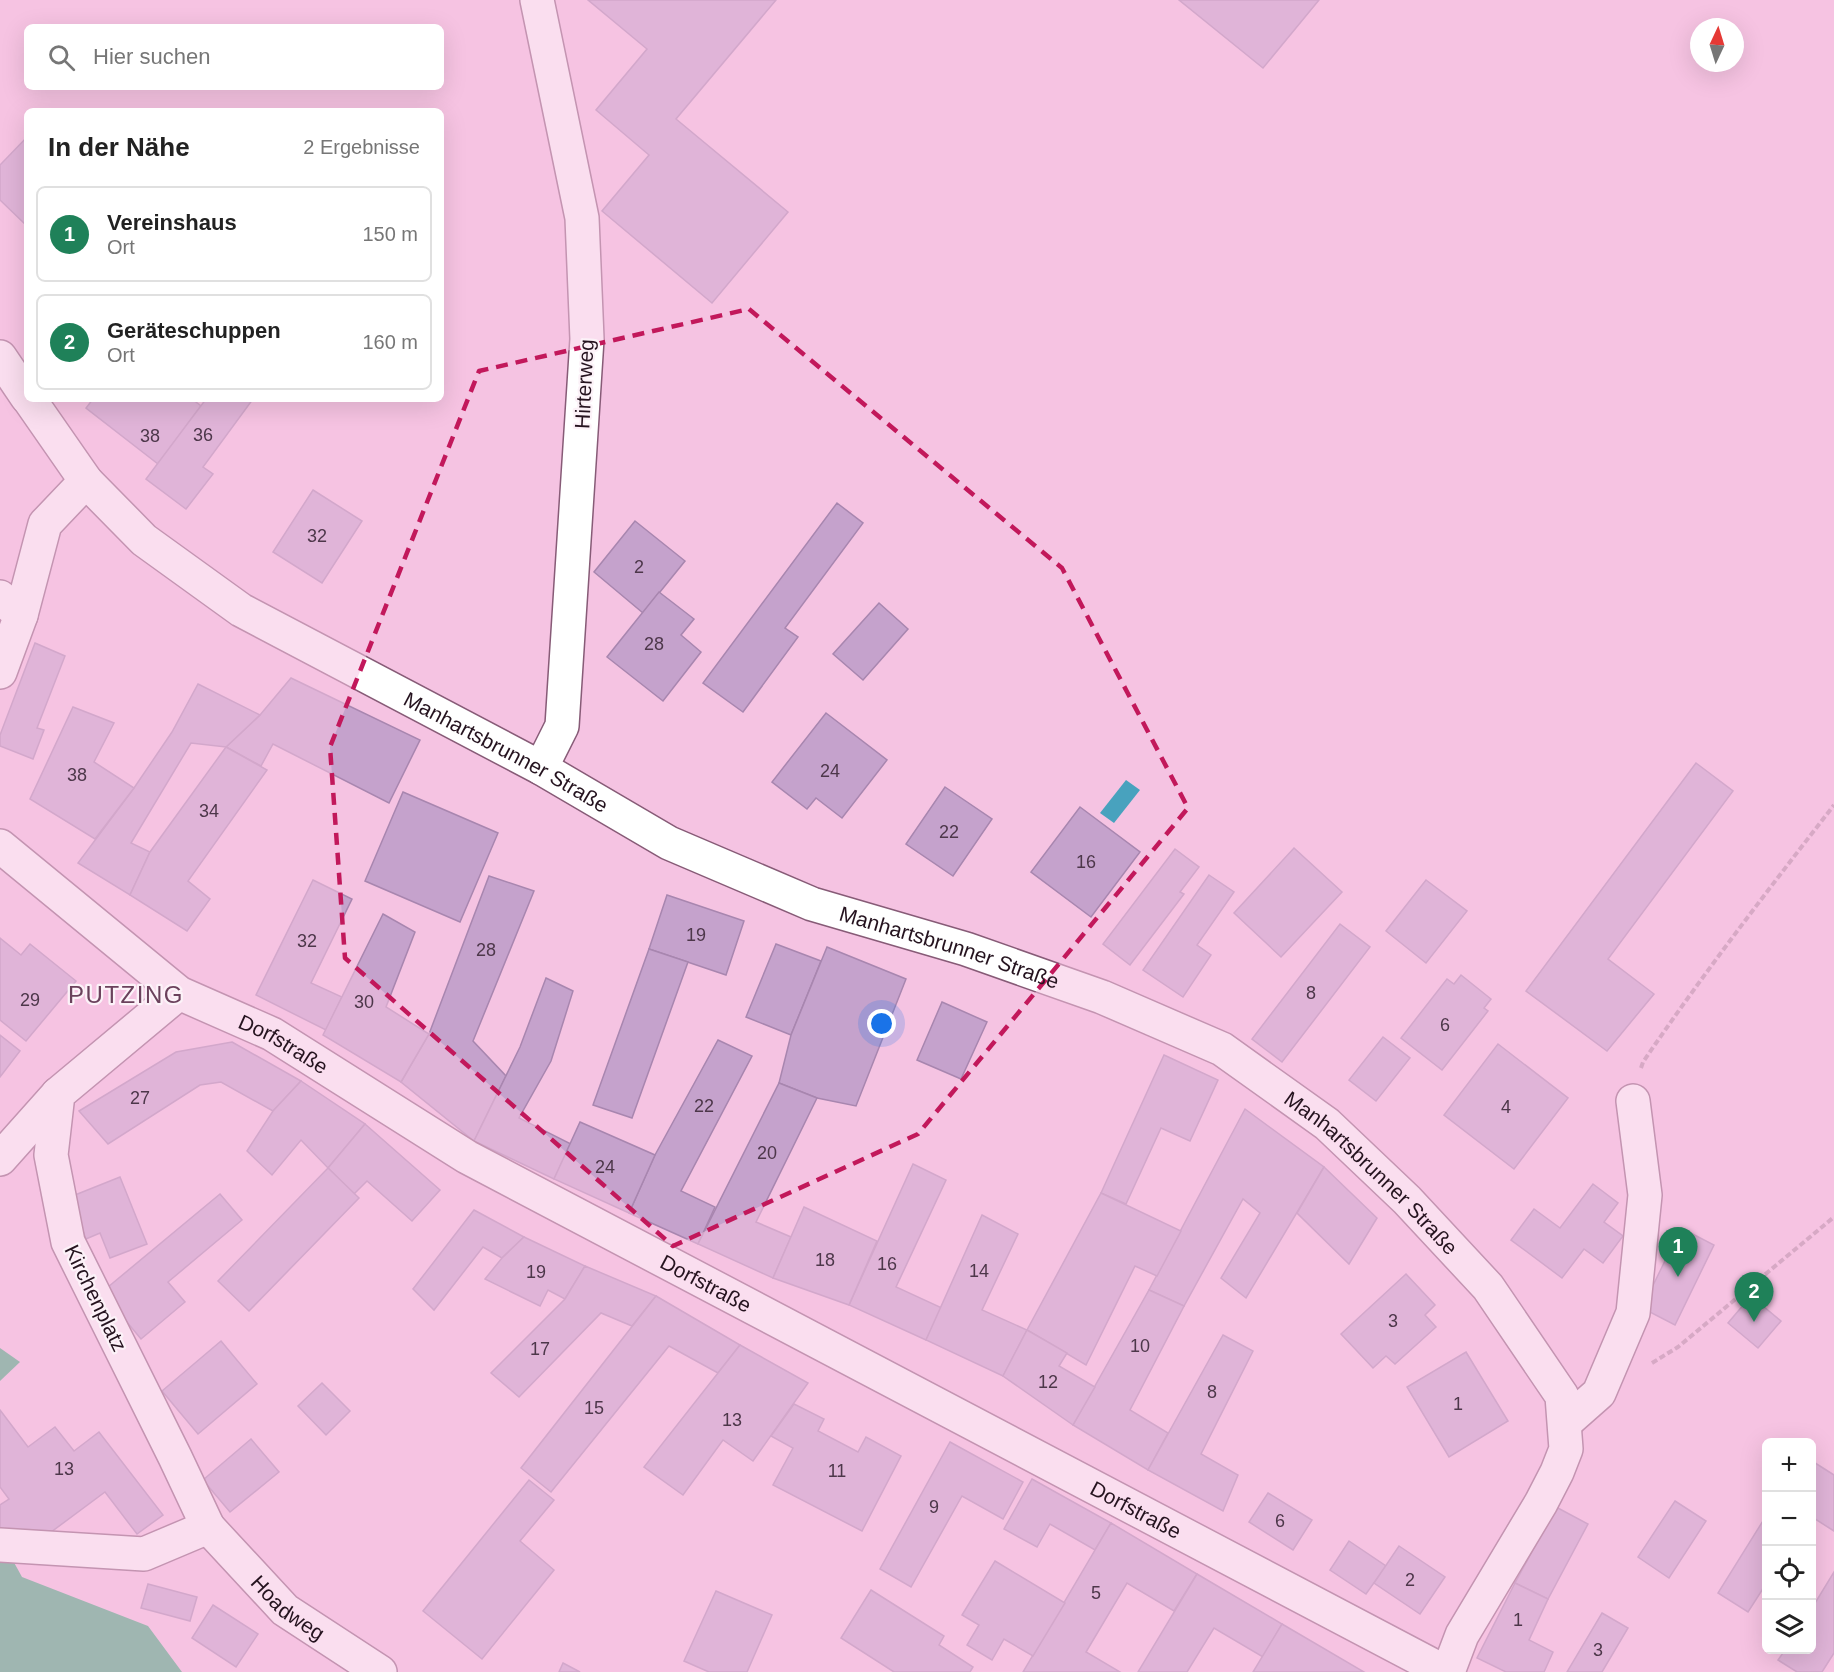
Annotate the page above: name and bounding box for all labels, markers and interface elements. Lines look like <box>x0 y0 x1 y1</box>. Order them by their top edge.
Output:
north arrow <box>1690 18 1744 72</box>
search box <box>24 24 444 90</box>
icon: search <box>45 41 78 74</box>
text: Hier suchen <box>93 44 210 69</box>
text: In der Nähe <box>48 132 190 162</box>
text: 2 Ergebnisse <box>303 136 420 158</box>
text: Vereinshaus <box>107 210 237 235</box>
text: 1 <box>64 223 75 245</box>
text: 150 m <box>362 223 418 245</box>
text: Ort <box>107 236 135 258</box>
text: Geräteschuppen <box>107 318 281 343</box>
text: 2 <box>64 331 75 353</box>
text: 160 m <box>362 331 418 353</box>
street label: Hirterweg <box>570 339 598 429</box>
text: Ort <box>107 344 135 366</box>
house number: 36 <box>193 425 213 445</box>
house number: 38 <box>140 426 160 446</box>
house number: 32 <box>307 526 327 546</box>
house number: 2 <box>634 557 644 577</box>
house number: 28 <box>644 634 664 654</box>
street label: Manhartsbrunner Straße <box>400 687 613 816</box>
house number: 24 <box>820 761 840 781</box>
house number: 38 <box>67 765 87 785</box>
house number: 34 <box>199 801 219 821</box>
house number: 22 <box>939 822 959 842</box>
house number: 16 <box>1076 852 1096 872</box>
street label: Manhartsbrunner Straße <box>837 901 1062 992</box>
house number: 19 <box>686 925 706 945</box>
house number: 32 <box>297 931 317 951</box>
house number: 28 <box>476 940 496 960</box>
district label: PUTZING <box>68 981 184 1008</box>
house number: 8 <box>1306 983 1316 1003</box>
house number: 29 <box>20 990 40 1010</box>
house number: 30 <box>354 992 374 1012</box>
street label: Dorfstraße <box>235 1009 333 1078</box>
your location <box>867 1009 896 1038</box>
house number: 6 <box>1440 1015 1450 1035</box>
street label: Manhartsbrunner Straße <box>1280 1086 1463 1259</box>
house number: 27 <box>130 1088 150 1108</box>
house number: 22 <box>694 1096 714 1116</box>
house number: 4 <box>1501 1097 1511 1117</box>
house number: 20 <box>757 1143 777 1163</box>
house number: 24 <box>595 1157 615 1177</box>
pin: 1 <box>1658 1228 1698 1277</box>
street label: Kirchenplatz <box>60 1241 132 1355</box>
street label: Dorfstraße <box>657 1250 755 1316</box>
house number: 18 <box>815 1250 835 1270</box>
house number: 16 <box>877 1254 897 1274</box>
house number: 14 <box>969 1261 989 1281</box>
house number: 19 <box>526 1262 546 1282</box>
pin: 2 <box>1734 1272 1774 1322</box>
house number: 3 <box>1388 1311 1398 1331</box>
house number: 10 <box>1130 1336 1150 1356</box>
house number: 17 <box>530 1339 550 1359</box>
house number: 12 <box>1038 1372 1058 1392</box>
house number: 8 <box>1207 1382 1217 1402</box>
house number: 1 <box>1453 1394 1463 1414</box>
house number: 15 <box>584 1398 604 1418</box>
house number: 13 <box>722 1410 742 1430</box>
map controls <box>1762 1438 1816 1654</box>
button: + <box>1762 1438 1816 1492</box>
house number: 13 <box>54 1459 74 1479</box>
house number: 11 <box>828 1461 846 1481</box>
street label: Dorfstraße <box>1087 1476 1185 1543</box>
button: − <box>1762 1492 1816 1546</box>
house number: 9 <box>929 1497 939 1517</box>
house number: 6 <box>1275 1511 1285 1531</box>
button: locate <box>1762 1546 1816 1600</box>
street label: Hoadweg <box>247 1570 329 1644</box>
house number: 2 <box>1405 1570 1415 1590</box>
house number: 5 <box>1091 1583 1101 1603</box>
button: layers <box>1762 1600 1816 1654</box>
house number: 1 <box>1513 1610 1523 1630</box>
house number: 3 <box>1593 1640 1603 1660</box>

